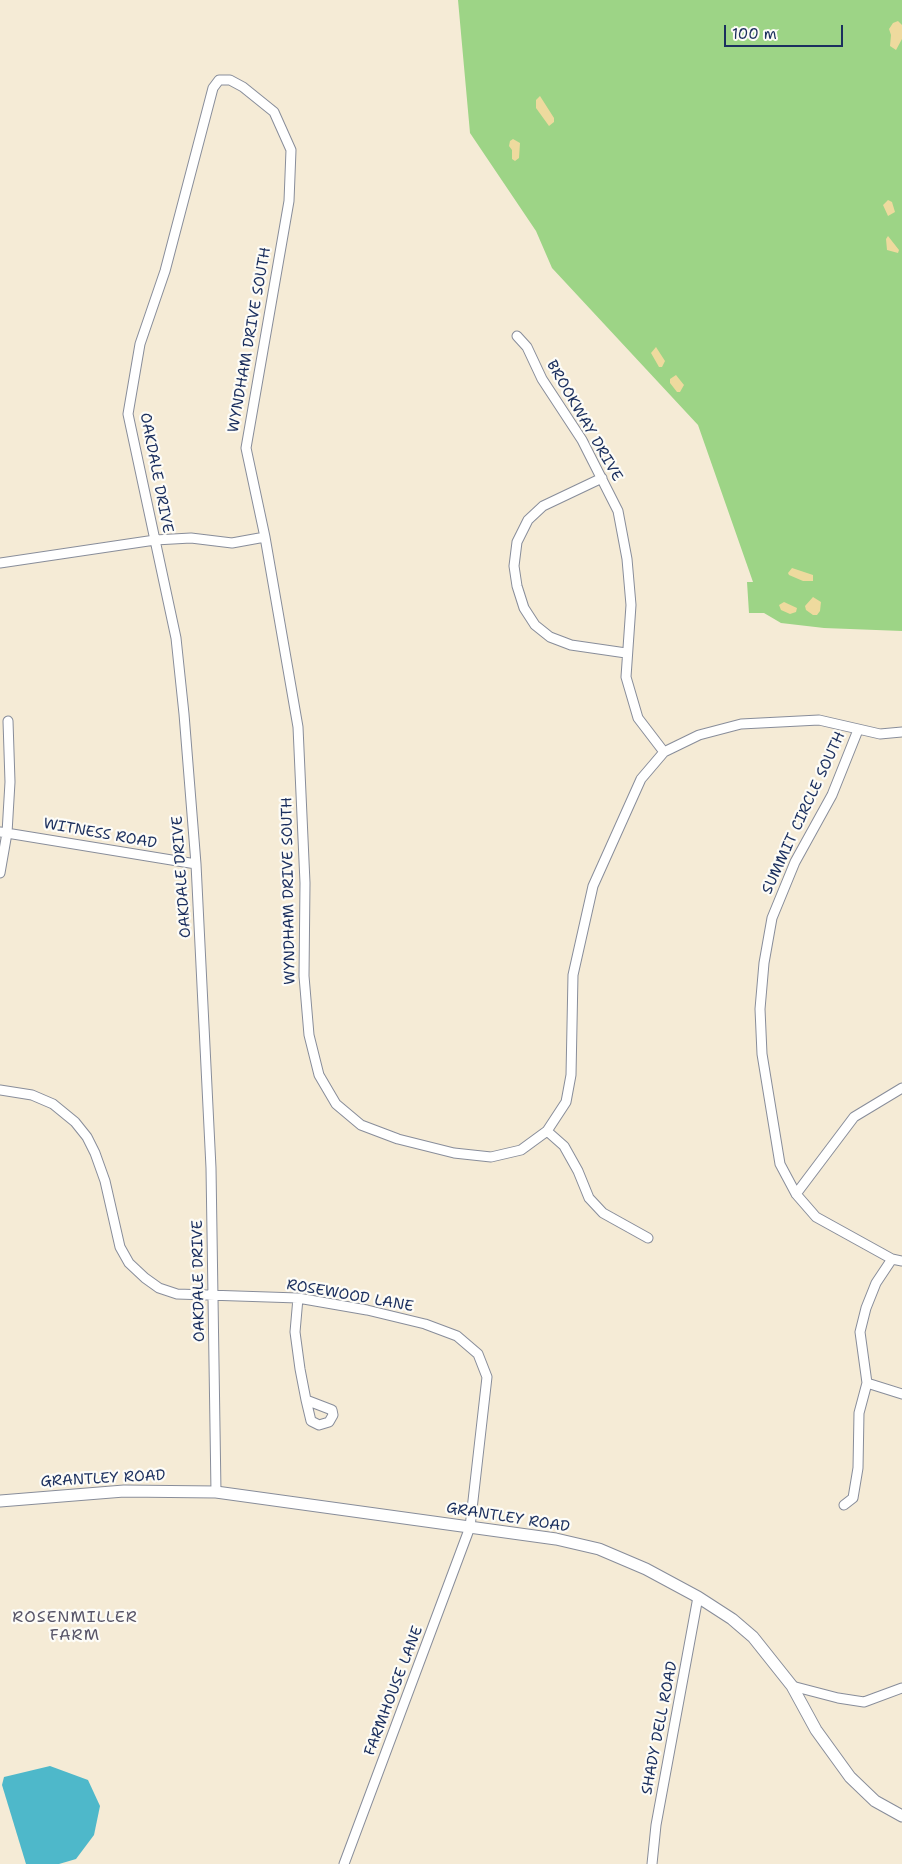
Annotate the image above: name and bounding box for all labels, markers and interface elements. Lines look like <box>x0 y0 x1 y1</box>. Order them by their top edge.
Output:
scale bar <box>727 15 846 47</box>
text: 100 m <box>732 24 777 44</box>
street label: WYNDHAM DRIVE SOUTH <box>225 246 275 434</box>
street label: BROOKWAY DRIVE <box>542 357 626 485</box>
street label: OAKDALE DRIVE <box>136 411 176 535</box>
street label: SUMMIT CIRCLE SOUTH <box>758 729 850 897</box>
street label: WYNDHAM DRIVE SOUTH <box>278 797 300 985</box>
street label: WITNESS ROAD <box>42 815 158 853</box>
street label: OAKDALE DRIVE <box>169 815 195 939</box>
street label: OAKDALE DRIVE <box>189 1220 209 1342</box>
street label: ROSEWOOD LANE <box>285 1276 415 1316</box>
street label: GRANTLEY ROAD <box>40 1467 166 1491</box>
street label: GRANTLEY ROAD <box>445 1499 571 1537</box>
district label: ROSENMILLER FARM <box>11 1608 139 1646</box>
street label: FARMHOUSE LANE <box>361 1624 427 1758</box>
street label: SHADY DELL ROAD <box>638 1660 682 1796</box>

